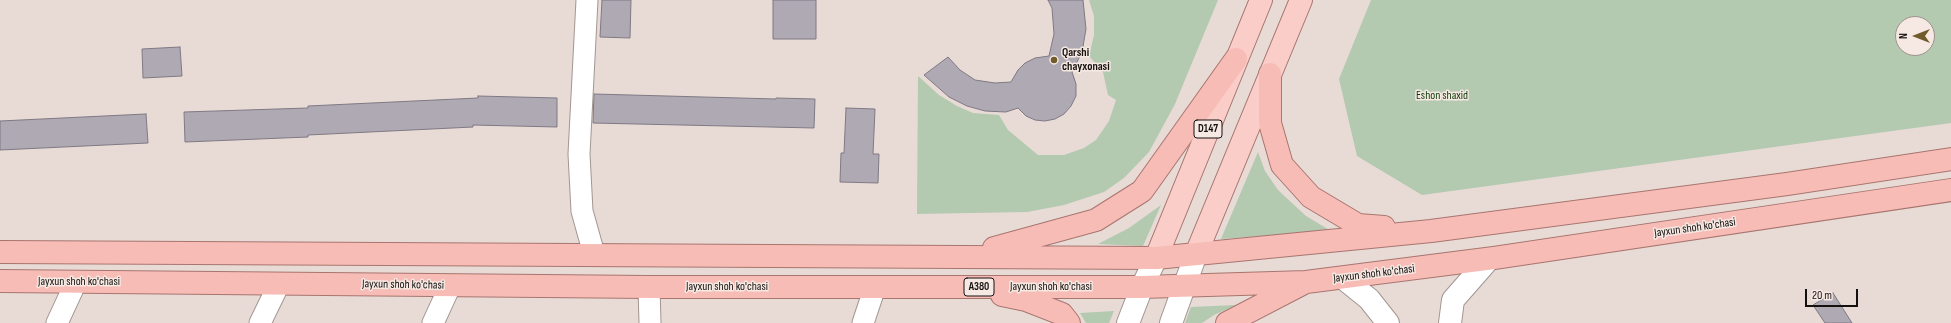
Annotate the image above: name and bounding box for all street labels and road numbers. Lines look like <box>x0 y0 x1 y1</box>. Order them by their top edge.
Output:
road number: D147 <box>1194 120 1222 138</box>
street label: Jayxun shoh ko'chasi <box>1653 215 1737 241</box>
street label: Jayxun shoh ko'chasi <box>1332 262 1416 286</box>
street label: Jayxun shoh ko'chasi <box>38 275 120 289</box>
street label: Jayxun shoh ko'chasi <box>362 277 444 293</box>
road number: A380 <box>964 278 994 296</box>
street label: Jayxun shoh ko'chasi <box>686 280 768 294</box>
street label: Jayxun shoh ko'chasi <box>1010 280 1092 294</box>

